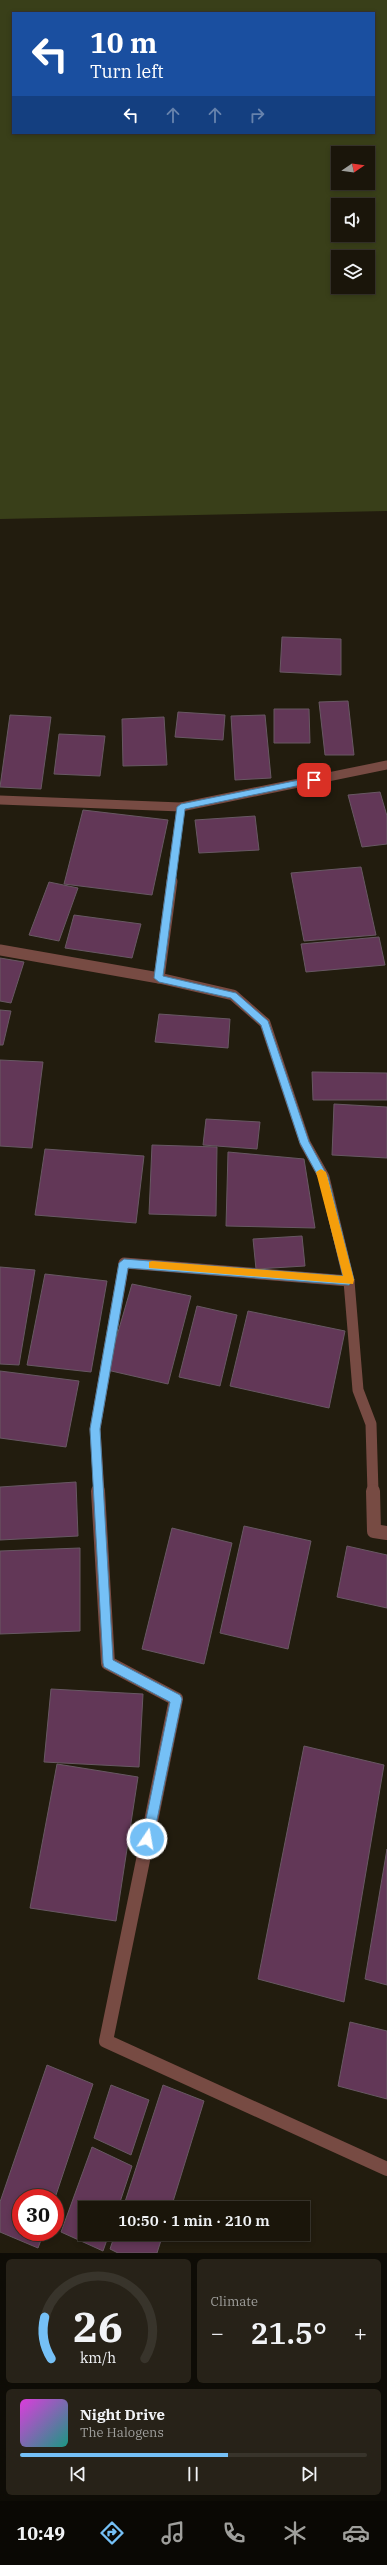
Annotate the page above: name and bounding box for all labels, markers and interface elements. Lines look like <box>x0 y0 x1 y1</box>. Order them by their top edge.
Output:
text: 10 m <box>90 24 157 61</box>
icon: left <box>24 28 76 80</box>
text: Turn left <box>90 60 164 83</box>
icon: left <box>120 104 142 126</box>
icon: ahead <box>162 104 184 126</box>
icon: ahead <box>204 104 226 126</box>
icon: right <box>246 104 268 126</box>
north arrow <box>331 146 375 190</box>
map controls <box>331 146 375 294</box>
button: sound <box>331 198 375 242</box>
button: layers <box>331 250 375 294</box>
pin <box>297 763 331 797</box>
icon: arrive <box>303 769 325 791</box>
position arrow <box>126 1818 168 1860</box>
speed limit sign: 30 <box>12 2189 64 2241</box>
text: 10:50 · 1 min · 210 m <box>118 2211 270 2230</box>
text: Climate <box>211 2293 258 2310</box>
text: 26 <box>73 2299 123 2353</box>
text: 21.5° <box>251 2313 327 2352</box>
text: − <box>211 2318 224 2347</box>
text: + <box>354 2318 367 2347</box>
text: km/h <box>80 2348 116 2367</box>
text: Night Drive <box>80 2405 165 2424</box>
text: The Halogens <box>80 2424 164 2441</box>
icon: previous <box>67 2463 89 2485</box>
icon: pause <box>182 2463 204 2485</box>
icon: next <box>298 2463 320 2485</box>
icon: directions <box>98 2519 126 2547</box>
icon: music <box>159 2519 187 2547</box>
icon: phone <box>220 2519 248 2547</box>
icon: climate <box>281 2519 309 2547</box>
icon: car <box>342 2519 370 2547</box>
text: 10:49 <box>17 2522 65 2545</box>

